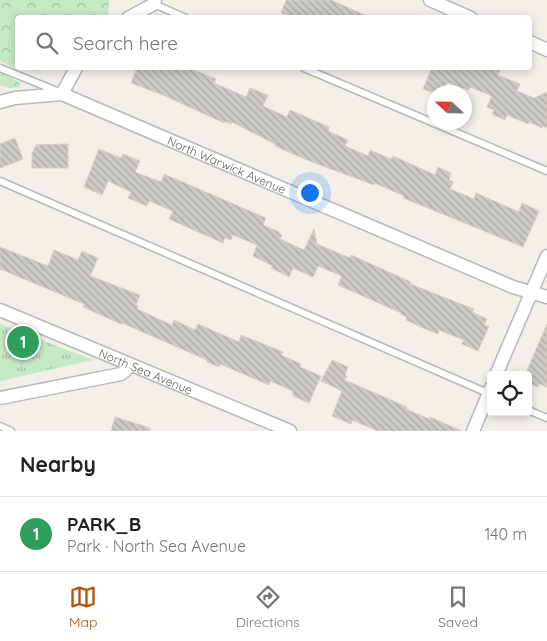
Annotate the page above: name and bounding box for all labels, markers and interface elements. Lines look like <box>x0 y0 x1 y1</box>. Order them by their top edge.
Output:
search box <box>15 15 532 70</box>
icon: search <box>33 29 61 57</box>
text: Search here <box>73 31 178 55</box>
north arrow <box>427 85 472 130</box>
street label: North Warwick Avenue <box>165 133 289 197</box>
your location <box>297 180 323 206</box>
pin: 1 <box>7 323 39 361</box>
street label: North Sea Avenue <box>97 345 195 397</box>
map controls <box>487 371 532 416</box>
button: locate <box>487 371 532 416</box>
text: Nearby <box>20 451 96 477</box>
text: PARK_B <box>67 512 141 536</box>
text: 1 <box>33 524 39 544</box>
text: 140 m <box>484 524 527 544</box>
text: Park · North Sea Avenue <box>67 536 246 556</box>
tab: Map <box>69 583 98 631</box>
tab: Directions <box>236 583 300 631</box>
tab: Saved <box>438 583 478 631</box>

